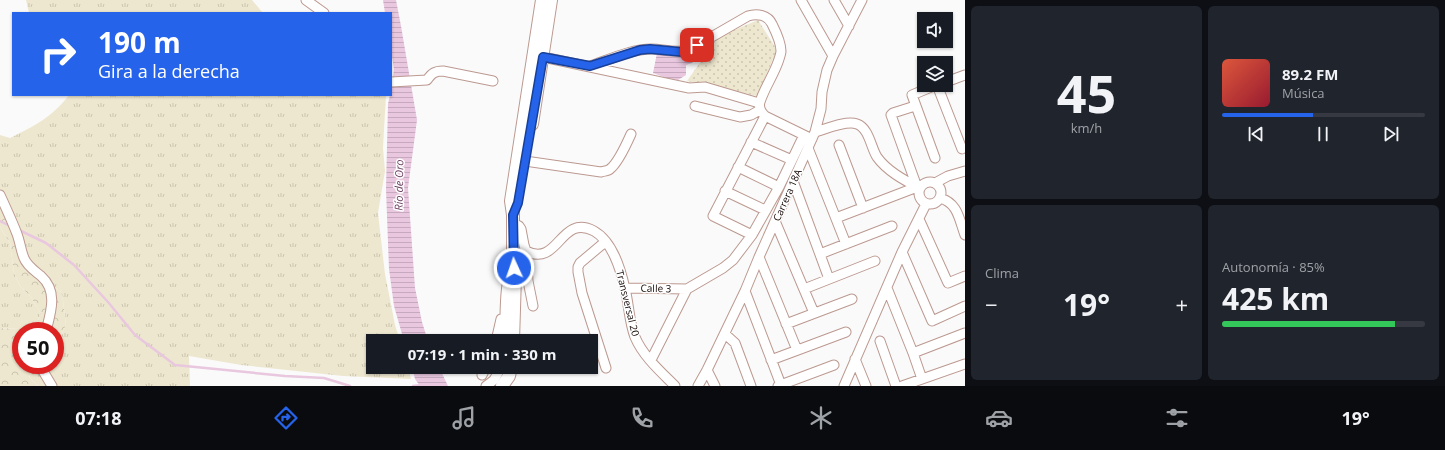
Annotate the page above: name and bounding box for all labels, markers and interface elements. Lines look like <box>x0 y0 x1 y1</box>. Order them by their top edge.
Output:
map controls <box>917 12 953 92</box>
button: sound <box>917 12 953 48</box>
text: 190 m <box>98 23 181 61</box>
icon: right <box>32 28 84 80</box>
pin <box>680 28 714 62</box>
icon: arrive <box>686 34 708 56</box>
button: layers <box>917 56 953 92</box>
text: 45 <box>1057 57 1116 128</box>
text: Gira a la derecha <box>98 59 240 83</box>
text: 89.2 FM <box>1282 64 1338 84</box>
text: Música <box>1282 84 1325 102</box>
text: km/h <box>1071 119 1102 137</box>
icon: previous <box>1245 123 1267 145</box>
icon: pause <box>1312 123 1334 145</box>
icon: next <box>1380 123 1402 145</box>
water label: Río de Oro <box>391 159 406 211</box>
street label: Carrera 18A <box>769 166 805 223</box>
position arrow <box>493 247 535 289</box>
text: Autonomía · 85% <box>1222 258 1325 276</box>
text: Clima <box>985 264 1019 282</box>
street label: Transversal 20 <box>613 268 643 338</box>
text: 425 km <box>1222 278 1329 319</box>
street label: Calle 3 <box>640 281 672 295</box>
text: 19° <box>1063 284 1110 325</box>
text: − <box>985 289 998 319</box>
text: + <box>1175 289 1188 319</box>
speed limit sign: 50 <box>12 322 64 374</box>
text: 07:19 · 1 min · 330 m <box>408 344 556 364</box>
icon: directions <box>272 404 300 432</box>
icon: music <box>450 404 478 432</box>
icon: phone <box>628 404 656 432</box>
icon: climate <box>807 404 835 432</box>
icon: car <box>985 404 1013 432</box>
icon: filters <box>1163 404 1191 432</box>
text: 07:18 <box>75 406 121 430</box>
text: 19° <box>1342 406 1370 430</box>

